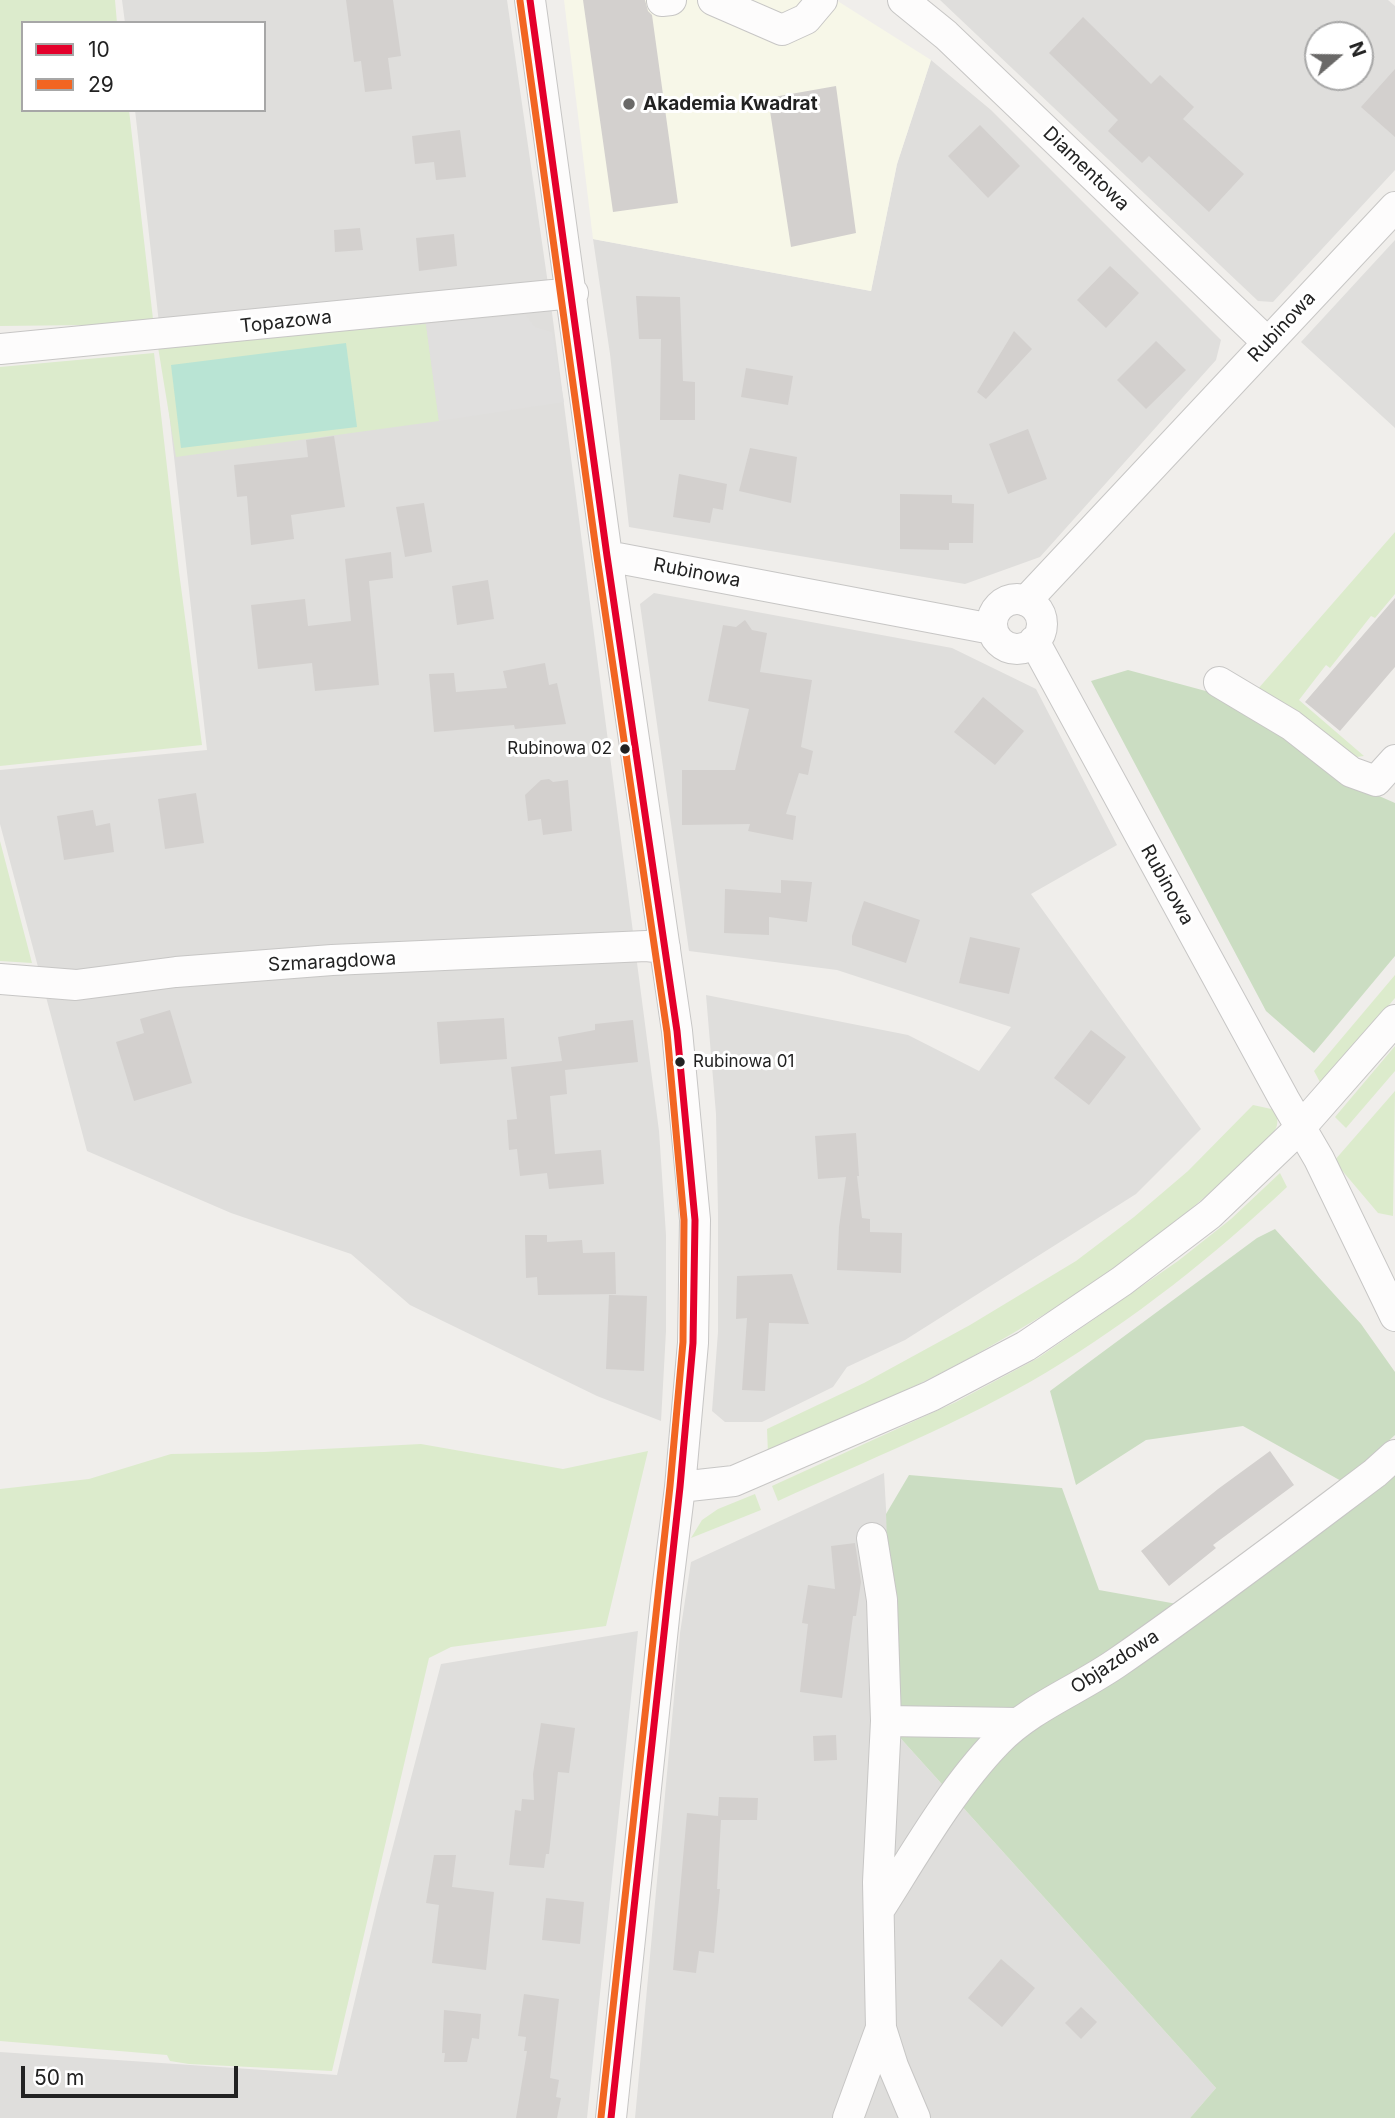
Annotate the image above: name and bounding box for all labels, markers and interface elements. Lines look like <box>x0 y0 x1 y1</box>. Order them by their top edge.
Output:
legend <box>21 21 266 112</box>
north arrow <box>1304 21 1374 91</box>
text: 10 <box>88 37 110 62</box>
text: N <box>1344 39 1371 60</box>
text: 29 <box>88 72 114 97</box>
place label: Akademia Kwadrat <box>643 93 818 115</box>
marker: Akademia Kwadrat <box>621 96 637 112</box>
street label: Diamentowa <box>1038 122 1134 216</box>
street label: Rubinowa <box>1244 287 1320 367</box>
street label: Topazowa <box>239 306 333 338</box>
street label: Rubinowa <box>652 553 742 593</box>
place label: Rubinowa 02 <box>507 739 612 759</box>
marker: Rubinowa 02 <box>618 742 632 756</box>
street label: Rubinowa <box>1136 841 1198 929</box>
street label: Szmaragdowa <box>267 947 397 977</box>
place label: Rubinowa 01 <box>693 1052 794 1072</box>
marker: Rubinowa 01 <box>673 1055 687 1069</box>
street label: Objazdowa <box>1067 1625 1163 1699</box>
scale bar <box>24 2052 242 2096</box>
text: 50 m <box>34 2065 84 2090</box>

